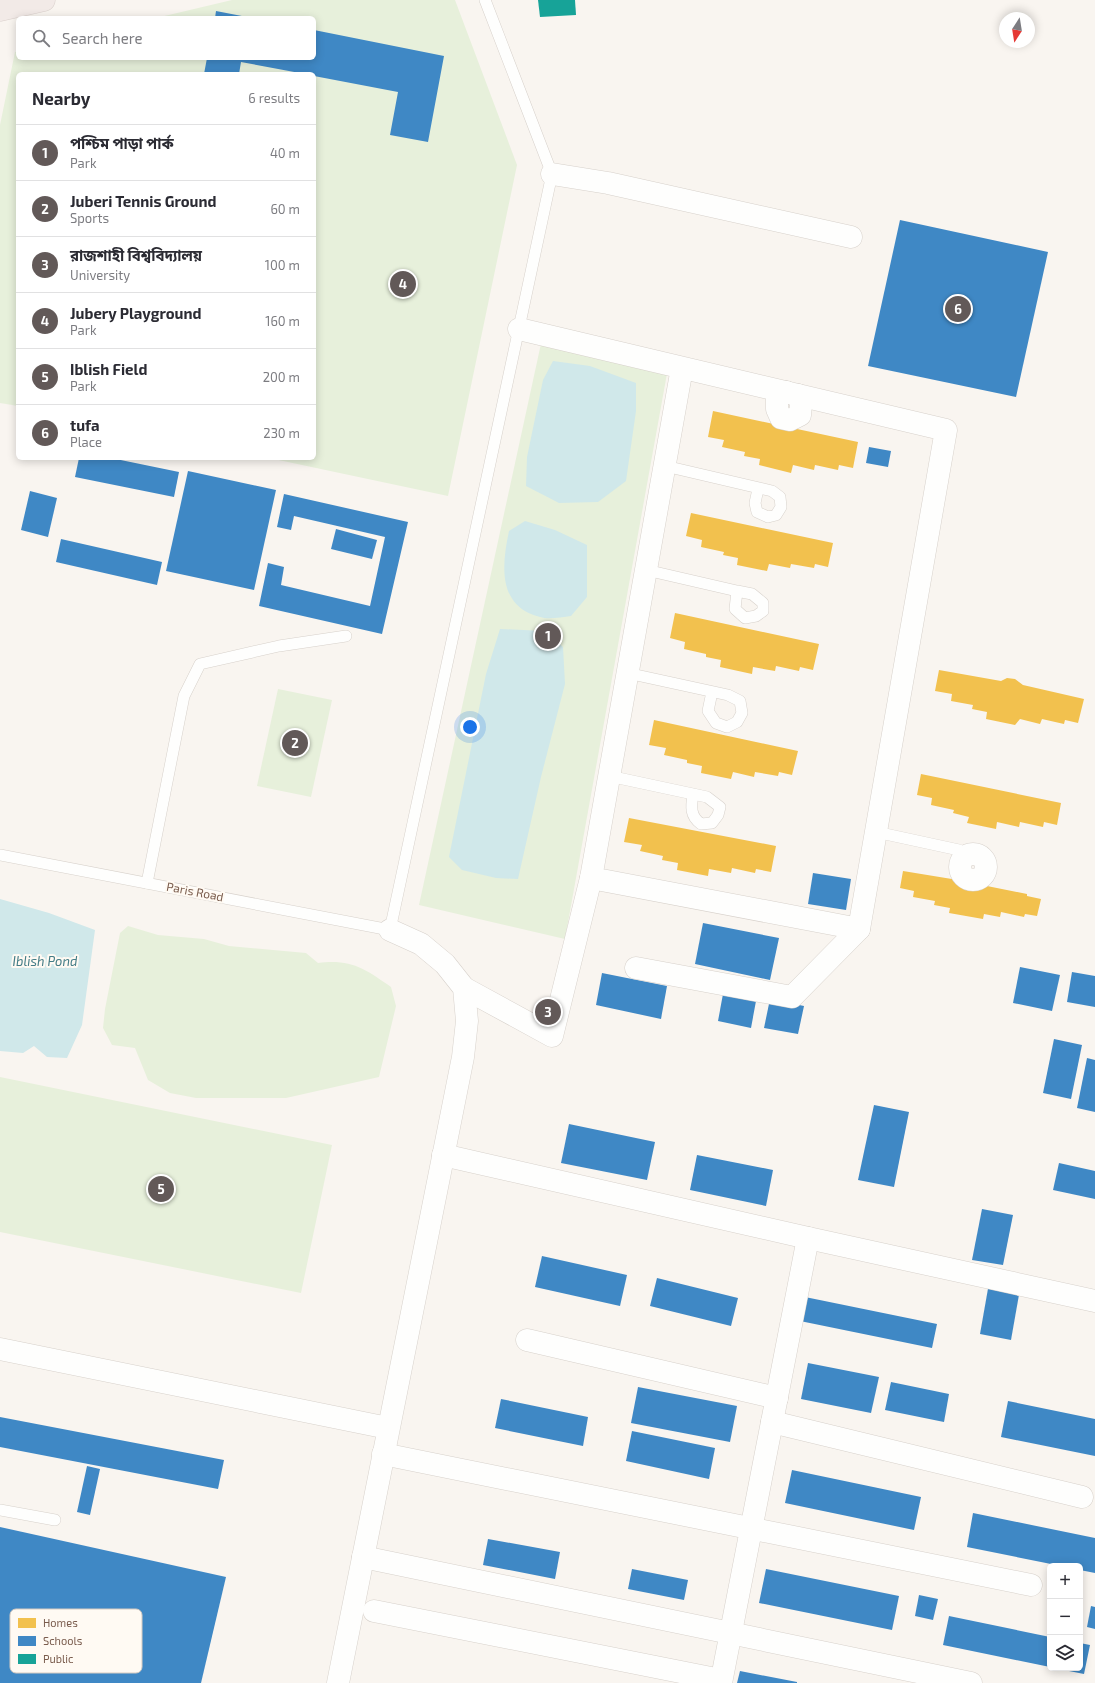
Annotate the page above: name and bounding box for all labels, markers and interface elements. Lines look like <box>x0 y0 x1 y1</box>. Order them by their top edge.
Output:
north arrow <box>999 12 1035 48</box>
search box <box>16 16 316 60</box>
icon: search <box>30 27 52 49</box>
text: Search here <box>62 29 143 47</box>
text: Nearby <box>32 88 90 108</box>
text: 6 results <box>248 90 300 106</box>
text: পশ্চিম পাড়া পার্ক <box>70 134 174 152</box>
text: 1 <box>42 145 48 161</box>
text: 40 m <box>270 145 300 161</box>
text: Park <box>70 155 97 171</box>
text: Juberi Tennis Ground <box>70 192 216 210</box>
text: 2 <box>41 201 49 217</box>
text: 60 m <box>270 201 300 217</box>
text: Sports <box>70 210 109 226</box>
text: রাজশাহী বিশ্ববিদ্যালয় <box>70 246 202 264</box>
text: 3 <box>41 257 49 273</box>
text: 100 m <box>265 257 300 273</box>
text: University <box>70 267 130 283</box>
pin: 4 <box>390 269 416 299</box>
pin: 6 <box>945 294 971 324</box>
text: Jubery Playground <box>70 304 201 322</box>
text: 4 <box>41 313 49 329</box>
text: 160 m <box>265 313 300 329</box>
text: Park <box>70 322 97 338</box>
text: Iblish Field <box>70 360 147 378</box>
text: 5 <box>41 369 49 385</box>
text: 200 m <box>263 369 300 385</box>
text: Park <box>70 378 97 394</box>
text: tufa <box>70 416 100 434</box>
text: 6 <box>41 425 49 441</box>
text: 230 m <box>263 425 300 441</box>
text: Place <box>70 434 102 450</box>
pin: 1 <box>535 621 561 651</box>
your location <box>460 717 480 737</box>
pin: 2 <box>282 728 308 758</box>
street label: Paris Road <box>165 879 225 903</box>
water label: Iblish Pond <box>13 953 78 969</box>
pin: 3 <box>535 997 561 1027</box>
pin: 5 <box>148 1174 174 1204</box>
map controls <box>1047 1563 1083 1671</box>
button: + <box>1047 1563 1083 1599</box>
button: − <box>1047 1599 1083 1635</box>
legend <box>10 1609 142 1673</box>
text: Homes <box>43 1616 78 1629</box>
text: Schools <box>43 1634 83 1647</box>
button: layers <box>1047 1635 1083 1671</box>
text: Public <box>43 1652 73 1665</box>

